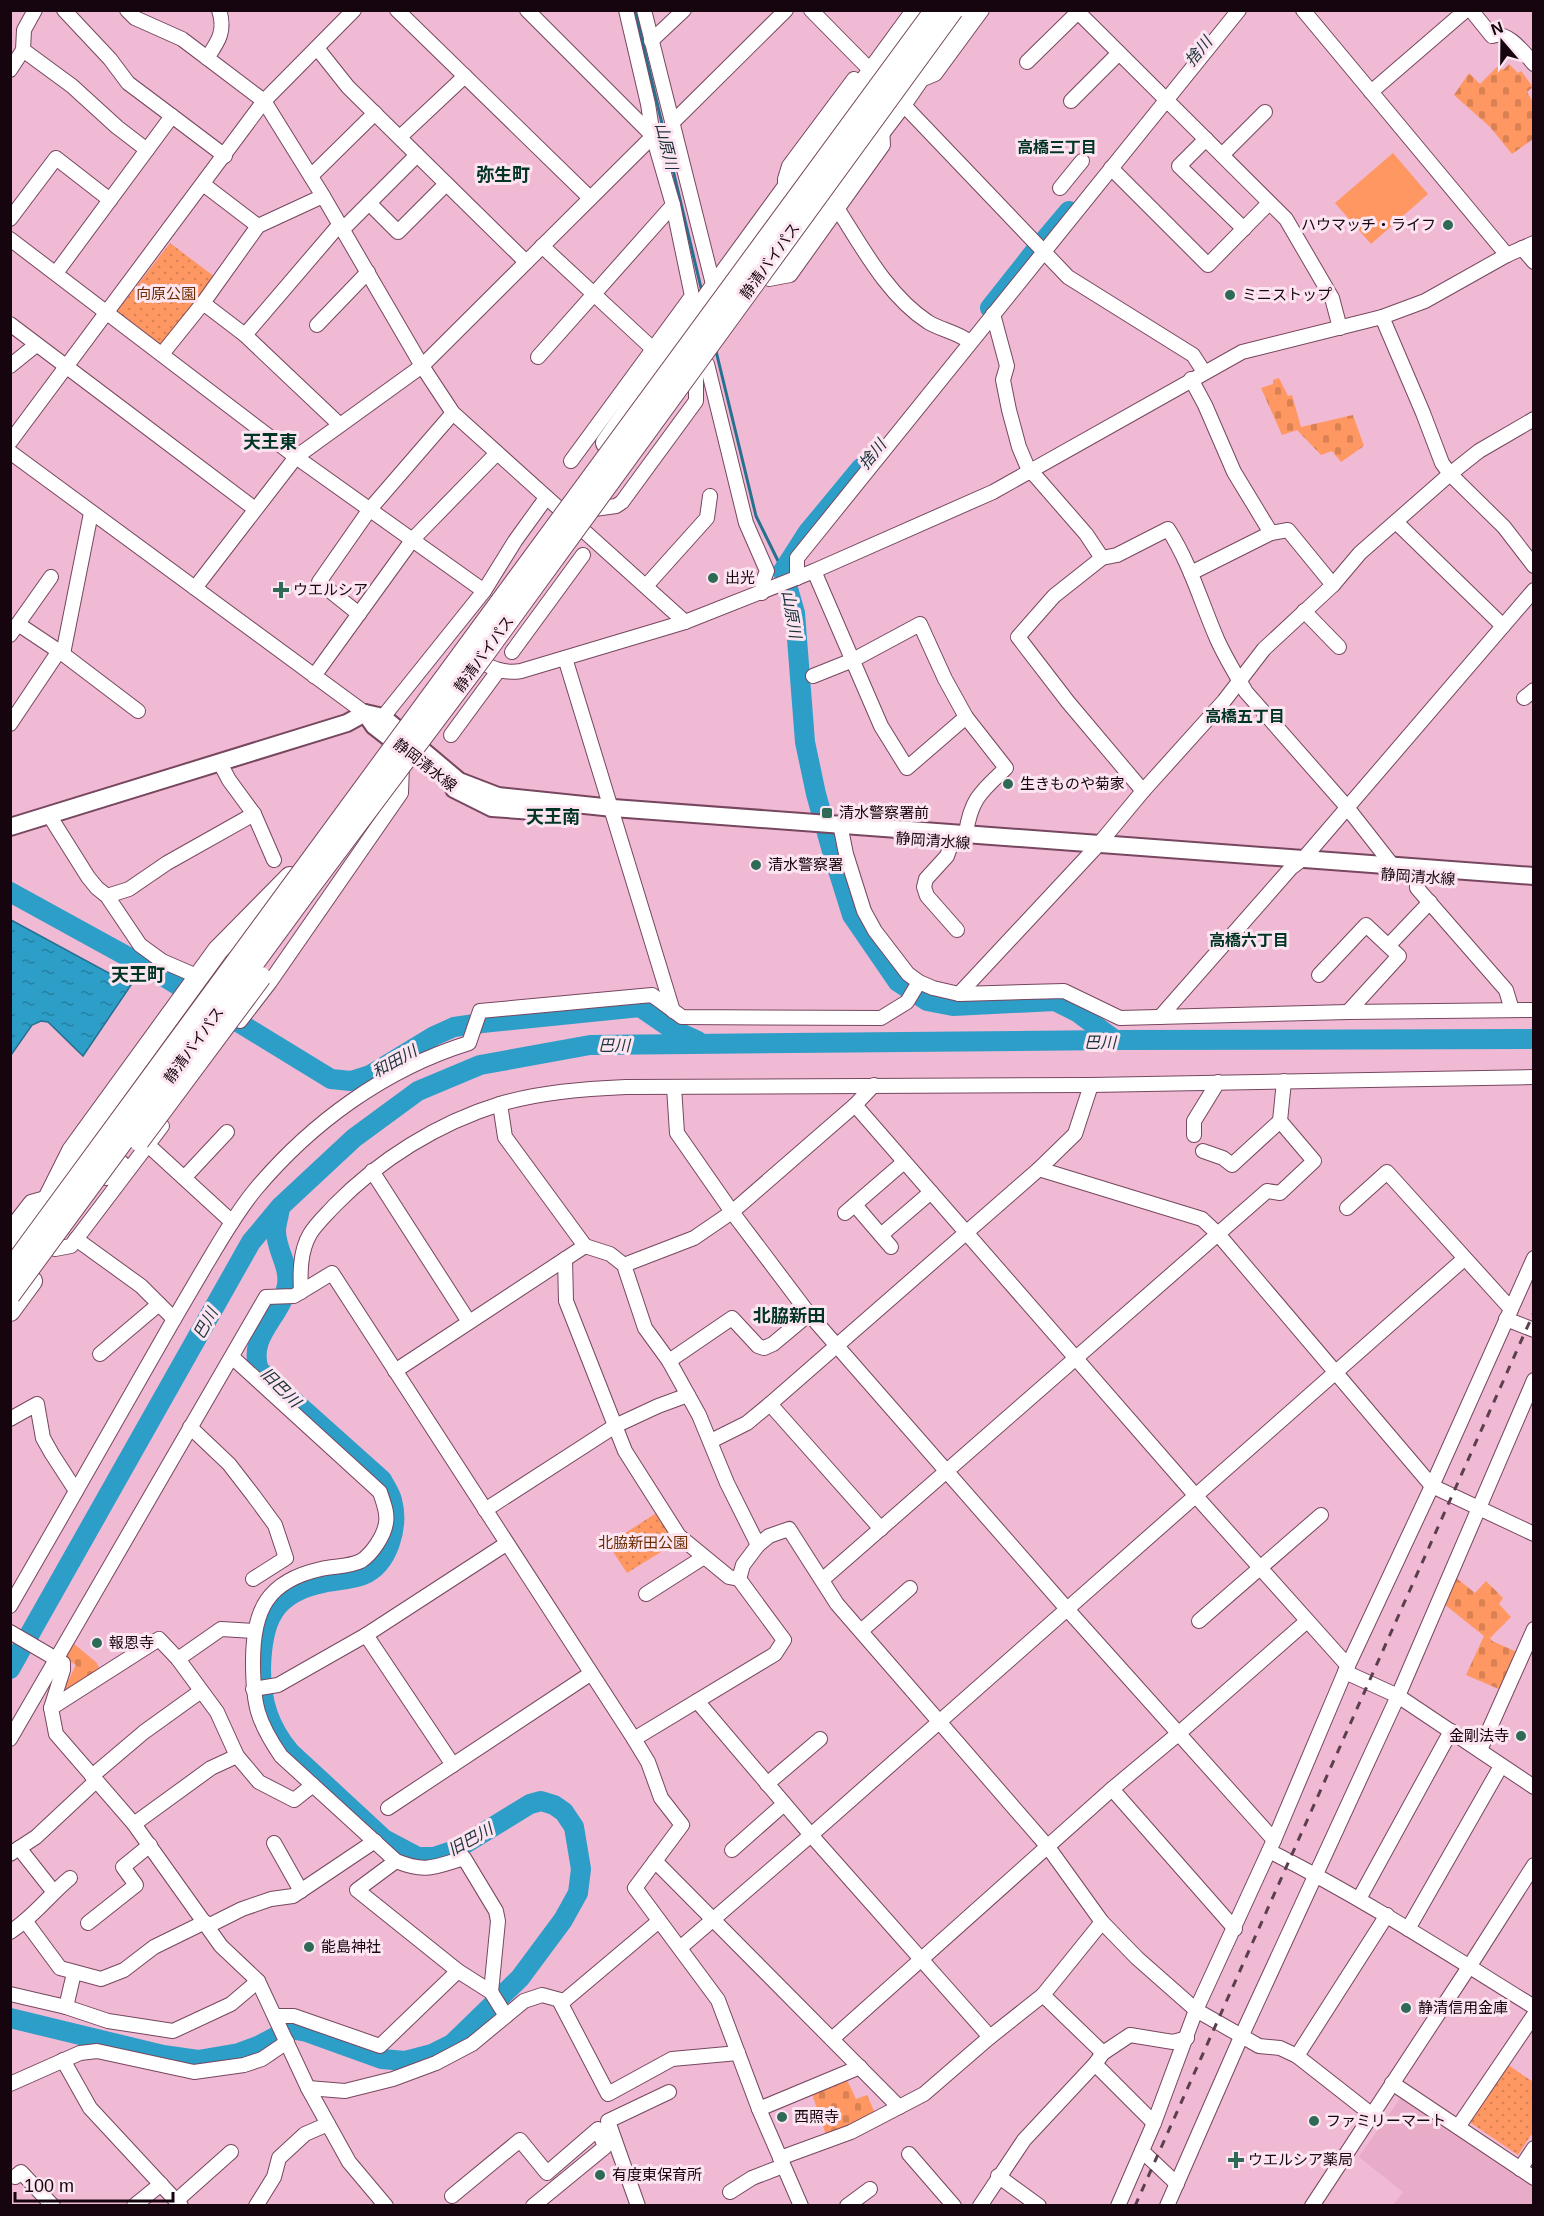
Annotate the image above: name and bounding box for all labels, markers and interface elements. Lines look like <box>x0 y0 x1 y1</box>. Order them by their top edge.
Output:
north arrow <box>1472 12 1532 72</box>
text: N <box>1489 18 1505 38</box>
water label: 捨川 <box>1182 32 1216 69</box>
water label: 山原川 <box>652 121 681 173</box>
district label: 高橋三丁目 <box>1017 139 1097 156</box>
district label: 弥生町 <box>476 165 530 185</box>
place label: ハウマッチ・ライフ <box>1301 216 1436 233</box>
marker: ハウマッチ・ライフ <box>1441 218 1455 232</box>
street label: 静清バイパス <box>736 219 803 302</box>
park label: 向原公園 <box>136 285 196 302</box>
place label: ミニストップ <box>1242 286 1332 303</box>
marker: ミニストップ <box>1223 288 1237 302</box>
district label: 天王東 <box>243 432 297 452</box>
water label: 捨川 <box>856 435 890 472</box>
place label: 出光 <box>725 569 755 586</box>
marker: 出光 <box>706 571 720 585</box>
place label: ウエルシア <box>293 581 368 598</box>
marker: ウエルシア <box>274 583 288 597</box>
water label: 山原川 <box>779 589 804 641</box>
street label: 静清バイパス <box>450 612 517 695</box>
district label: 高橋五丁目 <box>1205 708 1285 725</box>
street label: 静岡清水線 <box>391 735 460 794</box>
place label: 生きものや菊家 <box>1020 775 1125 792</box>
marker: 生きものや菊家 <box>1001 777 1015 791</box>
place label: 清水警察署前 <box>839 804 929 821</box>
marker: 清水警察署前 <box>820 806 834 820</box>
district label: 天王南 <box>526 807 580 827</box>
street label: 静岡清水線 <box>895 829 971 852</box>
place label: 清水警察署 <box>768 856 843 873</box>
marker: 清水警察署 <box>749 858 763 872</box>
street label: 静岡清水線 <box>1380 865 1456 888</box>
district label: 高橋六丁目 <box>1209 932 1289 949</box>
district label: 天王町 <box>111 965 165 985</box>
street label: 静清バイパス <box>160 1003 227 1086</box>
water label: 巴川 <box>1084 1034 1118 1051</box>
water label: 巴川 <box>598 1037 632 1054</box>
water label: 和田川 <box>369 1041 421 1081</box>
water label: 巴川 <box>190 1303 222 1341</box>
district label: 北脇新田 <box>753 1306 825 1326</box>
water label: 旧巴川 <box>258 1364 305 1412</box>
park label: 北脇新田公園 <box>598 1534 688 1551</box>
place label: 報恩寺 <box>109 1634 154 1651</box>
marker: 報恩寺 <box>90 1636 104 1650</box>
place label: 金剛法寺 <box>1449 1727 1509 1744</box>
marker: 金剛法寺 <box>1514 1729 1528 1743</box>
water label: 旧巴川 <box>445 1819 497 1859</box>
place label: 能島神社 <box>321 1938 381 1955</box>
marker: 能島神社 <box>302 1940 316 1954</box>
place label: 静清信用金庫 <box>1418 1999 1508 2016</box>
marker: 静清信用金庫 <box>1399 2001 1413 2015</box>
place label: 西照寺 <box>794 2108 839 2125</box>
marker: 西照寺 <box>775 2110 789 2124</box>
place label: ファミリーマート <box>1326 2112 1446 2129</box>
marker: ファミリーマート <box>1307 2114 1321 2128</box>
place label: ウエルシア薬局 <box>1248 2151 1353 2168</box>
marker: ウエルシア薬局 <box>1229 2153 1243 2167</box>
scale bar <box>15 2165 172 2203</box>
place label: 有度東保育所 <box>612 2166 702 2183</box>
marker: 有度東保育所 <box>593 2168 607 2182</box>
text: 100 m <box>24 2176 74 2196</box>

